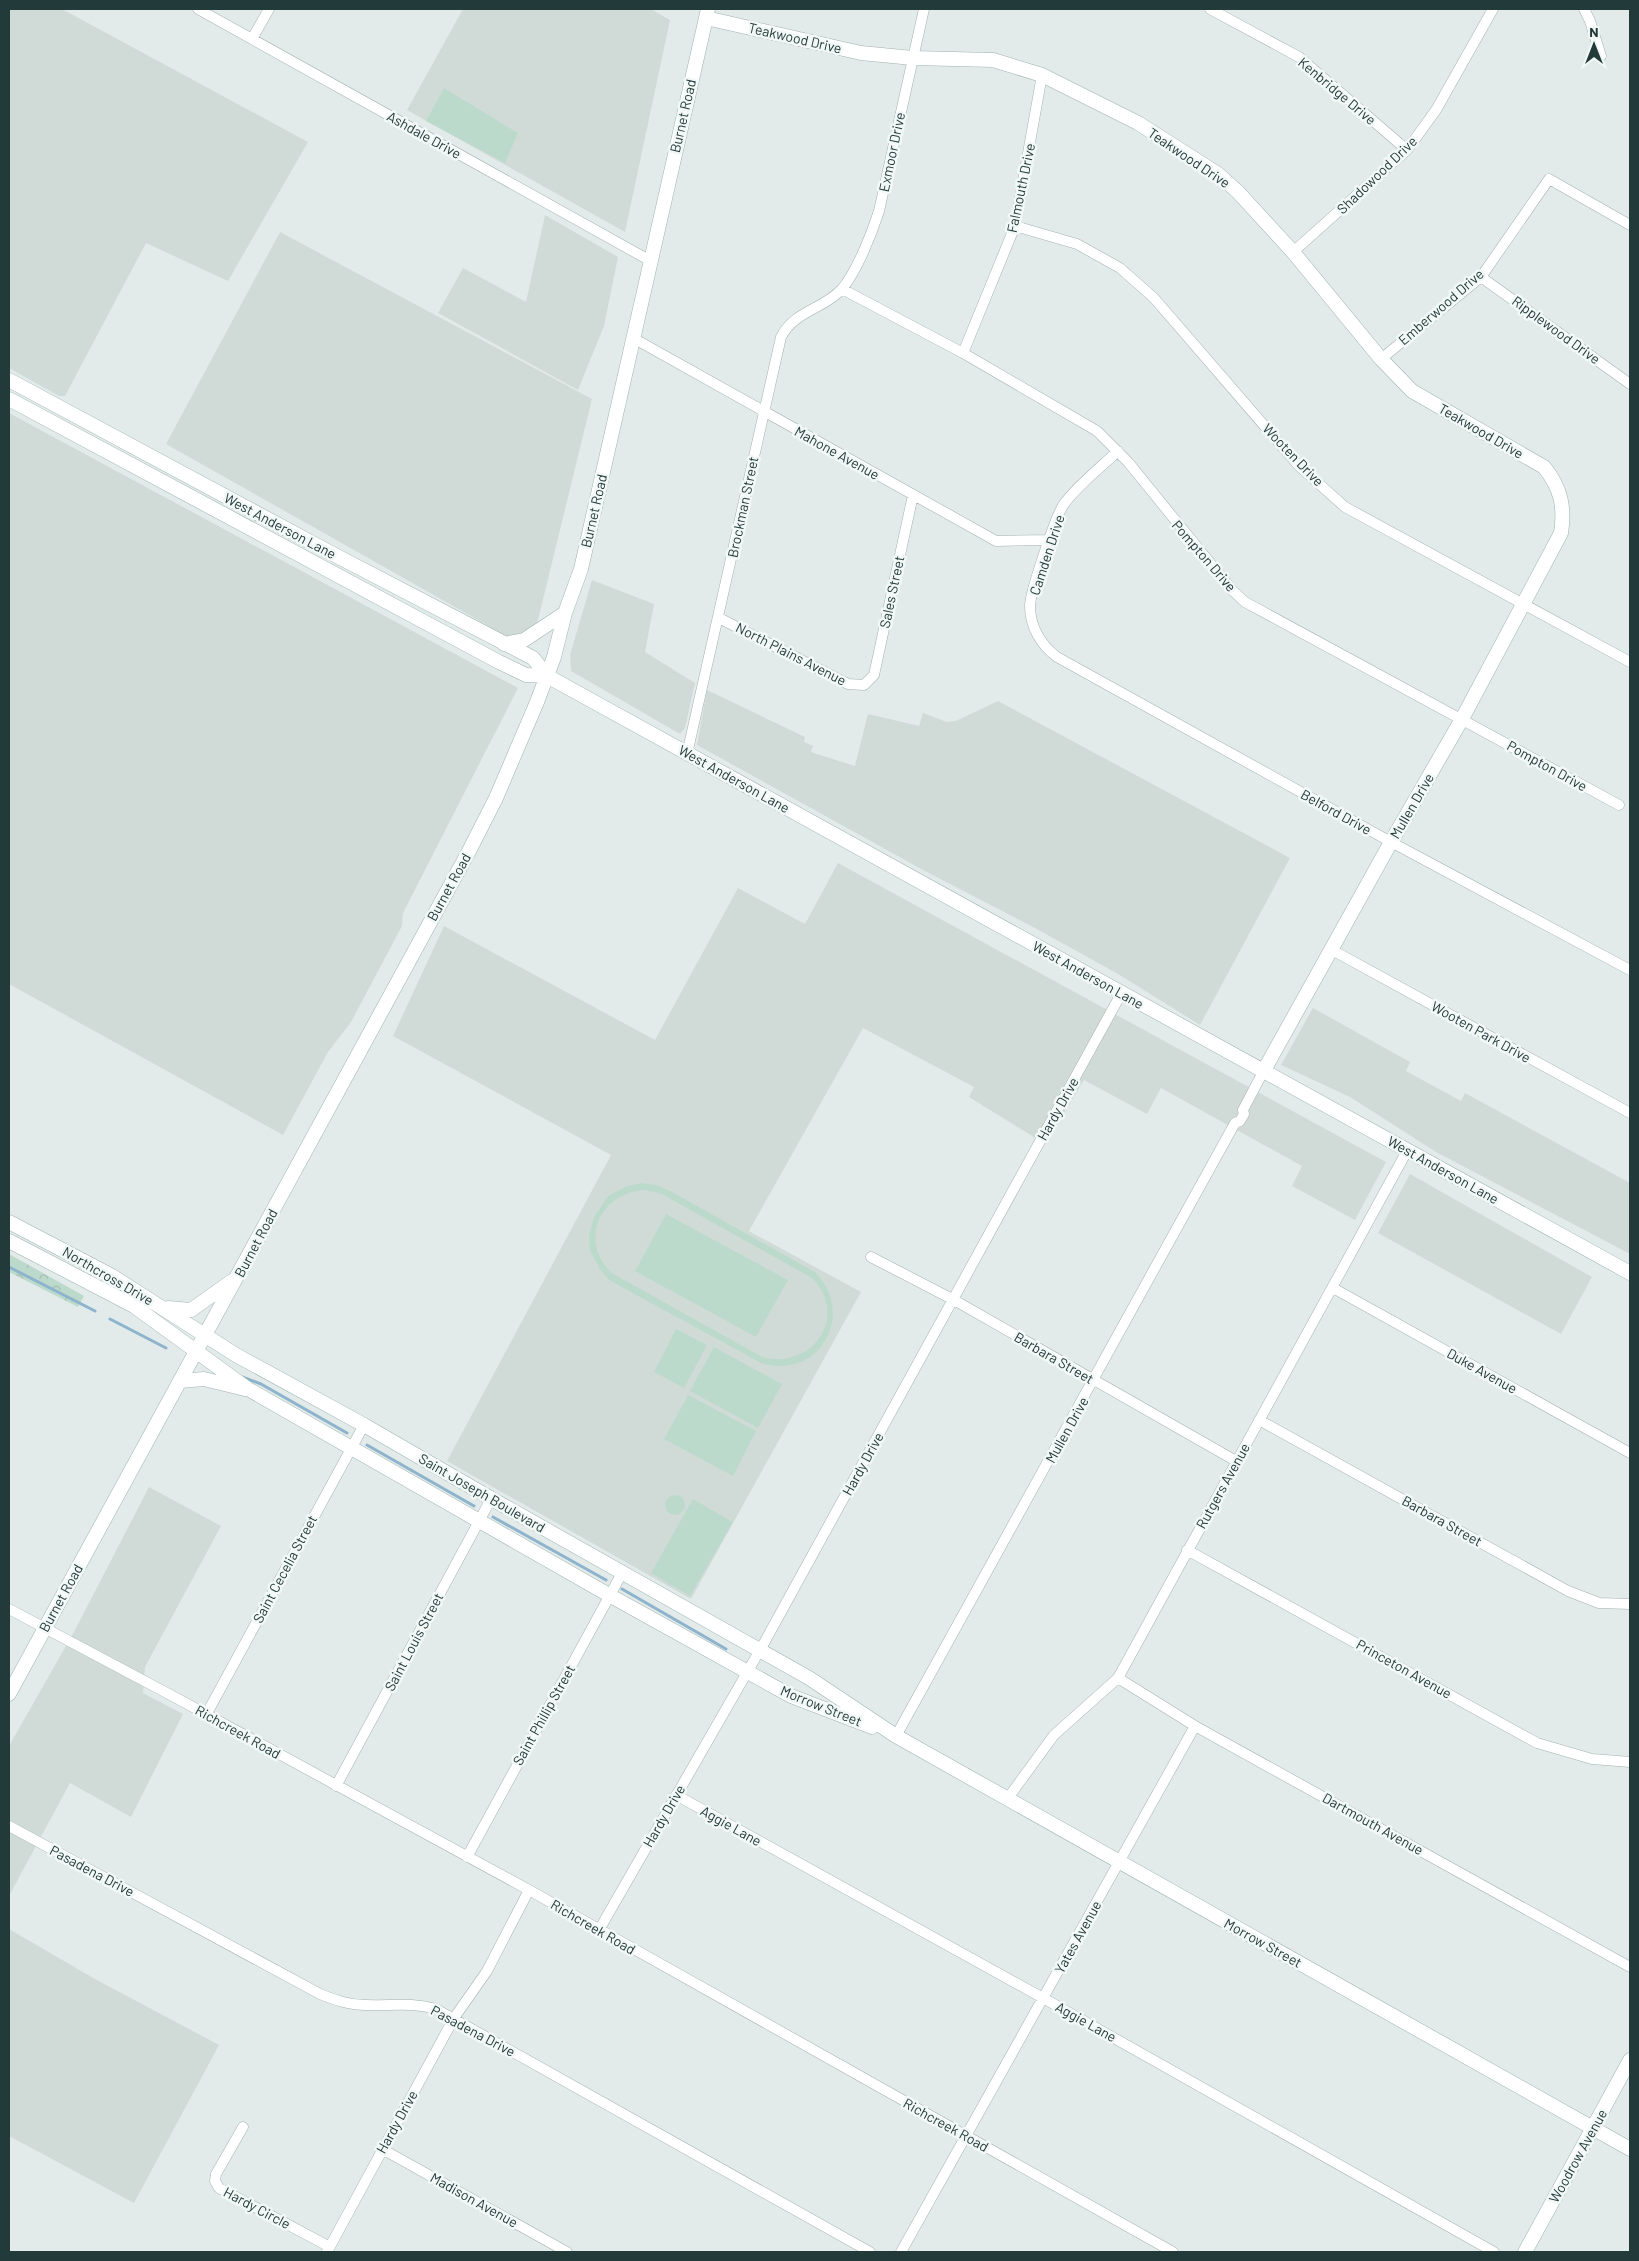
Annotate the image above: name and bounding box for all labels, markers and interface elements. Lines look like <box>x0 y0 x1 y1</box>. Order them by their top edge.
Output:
street label: Teakwood Drive <box>747 19 843 57</box>
north arrow <box>1569 20 1619 70</box>
text: N <box>1589 23 1599 40</box>
street label: Kenbridge Drive <box>1295 53 1380 128</box>
street label: Burnet Road <box>666 78 699 154</box>
street label: Ashdale Drive <box>384 107 464 162</box>
street label: Exmoor Drive <box>875 111 908 193</box>
street label: Teakwood Drive <box>1145 124 1234 191</box>
street label: Shadowood Drive <box>1333 132 1420 217</box>
street label: Falmouth Drive <box>1003 142 1038 234</box>
street label: Emberwood Drive <box>1395 265 1487 348</box>
street label: Ripplewood Drive <box>1509 292 1604 367</box>
street label: Teakwood Drive <box>1436 399 1527 462</box>
street label: Wooten Drive <box>1259 420 1327 490</box>
street label: Mahone Avenue <box>792 422 883 483</box>
street label: Brockman Street <box>723 455 762 559</box>
street label: Burnet Road <box>577 473 610 549</box>
street label: West Anderson Lane <box>221 489 339 562</box>
street label: Camden Drive <box>1026 512 1068 597</box>
street label: Pompton Drive <box>1169 516 1240 595</box>
street label: Sales Street <box>876 554 907 630</box>
street label: North Plains Avenue <box>733 618 849 689</box>
street label: Pompton Drive <box>1504 737 1590 795</box>
street label: West Anderson Lane <box>676 741 793 816</box>
street label: Mullen Drive <box>1386 770 1437 842</box>
street label: Belford Drive <box>1298 785 1375 838</box>
street label: Burnet Road <box>423 850 474 924</box>
street label: West Anderson Lane <box>1030 937 1147 1012</box>
street label: Wooten Park Drive <box>1429 997 1534 1066</box>
street label: Hardy Drive <box>1033 1074 1082 1143</box>
street label: West Anderson Lane <box>1385 1132 1502 1207</box>
street label: Burnet Road <box>230 1206 281 1280</box>
street label: Northcross Drive <box>60 1243 157 1308</box>
street label: Barbara Street <box>1011 1328 1097 1387</box>
street label: Duke Avenue <box>1444 1344 1520 1397</box>
street label: Mullen Drive <box>1041 1394 1092 1466</box>
street label: Hardy Drive <box>838 1429 887 1498</box>
street label: Rutgers Avenue <box>1192 1440 1253 1531</box>
street label: Saint Joseph Boulevard <box>416 1449 548 1536</box>
street label: Barbara Street <box>1399 1492 1485 1550</box>
street label: Saint Cecelia Street <box>249 1512 320 1626</box>
street label: Burnet Road <box>35 1561 86 1635</box>
street label: Saint Louis Street <box>381 1590 447 1694</box>
street label: Princeton Avenue <box>1354 1635 1455 1702</box>
street label: Saint Phillip Street <box>509 1661 578 1768</box>
street label: Morrow Street <box>778 1682 864 1730</box>
street label: Richcreek Road <box>193 1701 284 1762</box>
street label: Hardy Drive <box>639 1781 688 1850</box>
street label: Dartmouth Avenue <box>1320 1789 1427 1858</box>
street label: Aggie Lane <box>698 1802 765 1849</box>
street label: Pasadena Drive <box>47 1841 137 1900</box>
street label: Richcreek Road <box>548 1895 639 1958</box>
street label: Yates Avenue <box>1051 1897 1105 1976</box>
street label: Morrow Street <box>1221 1914 1305 1971</box>
street label: Aggie Lane <box>1053 1998 1120 2045</box>
street label: Pasadena Drive <box>428 2001 518 2060</box>
street label: Hardy Drive <box>372 2087 421 2156</box>
street label: Richcreek Road <box>901 2094 992 2155</box>
street label: Woodrow Avenue <box>1545 2106 1610 2205</box>
street label: Madison Avenue <box>427 2168 521 2231</box>
street label: Hardy Circle <box>221 2183 294 2232</box>

